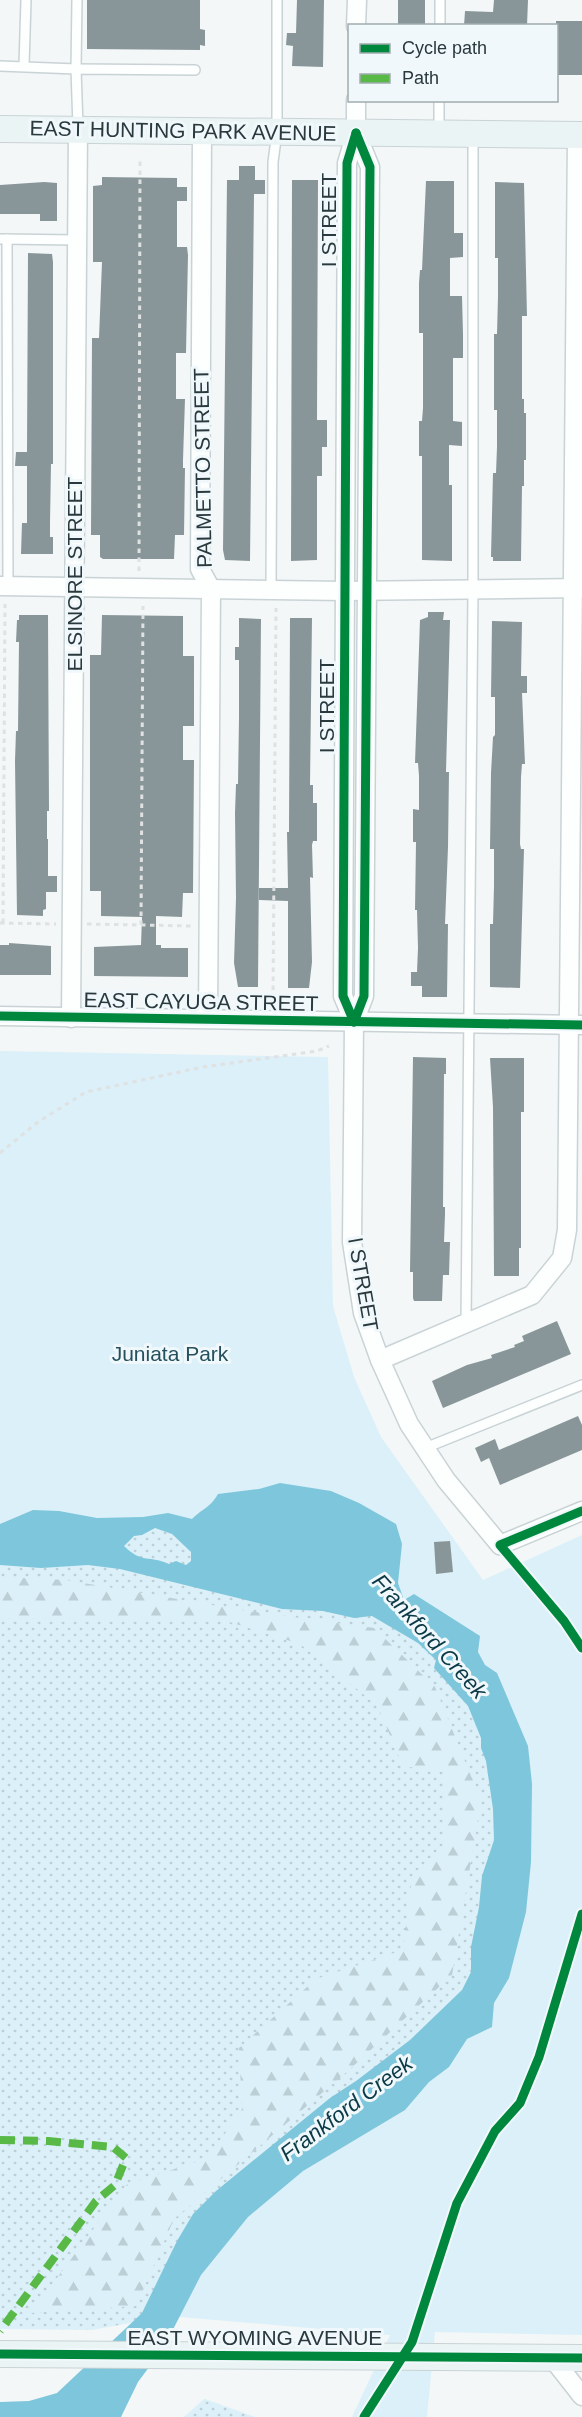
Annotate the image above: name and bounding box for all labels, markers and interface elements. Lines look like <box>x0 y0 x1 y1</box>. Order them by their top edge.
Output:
legend <box>348 24 558 102</box>
text: Cycle path <box>402 38 487 58</box>
text: Path <box>402 68 439 88</box>
street label: EAST HUNTING PARK AVENUE <box>29 116 337 145</box>
street label: I STREET <box>317 173 340 267</box>
street label: PALMETTO STREET <box>189 368 216 568</box>
street label: ELSINORE STREET <box>63 476 86 671</box>
street label: I STREET <box>315 659 338 753</box>
street label: EAST CAYUGA STREET <box>83 988 319 1015</box>
street label: I STREET <box>344 1235 383 1333</box>
park label: Juniata Park <box>112 1342 229 1365</box>
water label: Frankford Creek <box>367 1569 493 1704</box>
water label: Frankford Creek <box>275 2050 418 2166</box>
street label: EAST WYOMING AVENUE <box>128 2326 382 2349</box>

